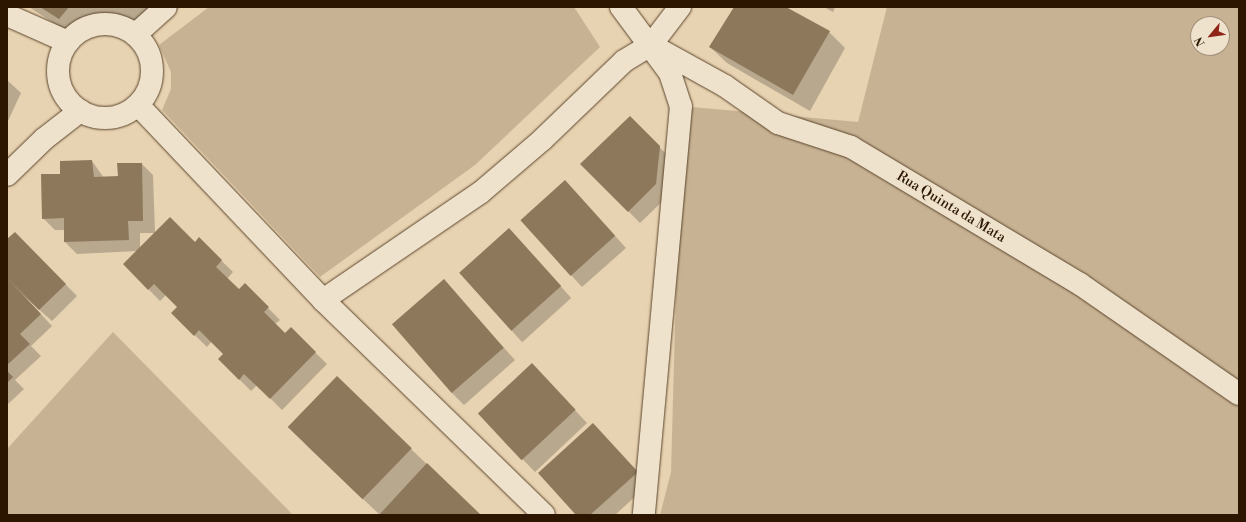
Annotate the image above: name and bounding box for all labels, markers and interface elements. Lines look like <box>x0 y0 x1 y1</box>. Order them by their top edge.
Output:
north arrow <box>1190 16 1230 56</box>
text: N <box>1192 34 1209 49</box>
street label: Rua Quinta da Mata <box>893 168 1009 246</box>

